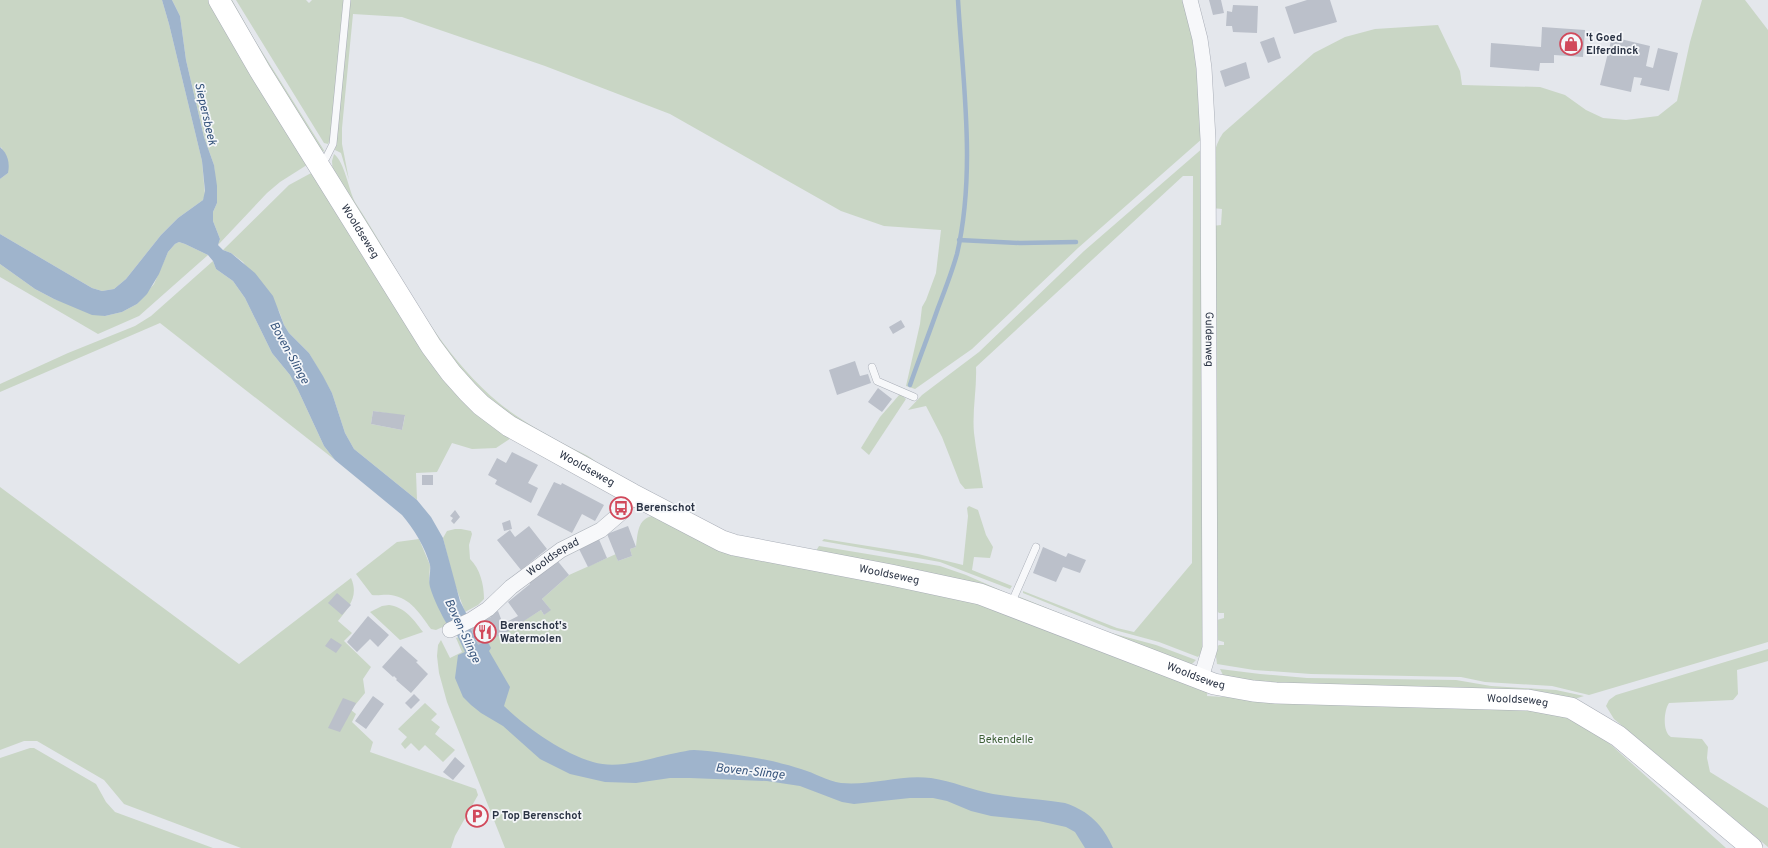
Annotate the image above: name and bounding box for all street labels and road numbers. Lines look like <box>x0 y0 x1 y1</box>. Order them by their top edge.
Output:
street label: Wooldseweg <box>338 202 382 261</box>
street label: Guldenweg <box>1202 312 1216 367</box>
street label: Wooldseweg <box>556 448 617 490</box>
street label: Wooldsepad <box>524 535 582 580</box>
street label: Wooldseweg <box>858 562 921 588</box>
street label: Wooldseweg <box>1164 659 1226 693</box>
street label: Wooldseweg <box>1487 692 1549 711</box>

